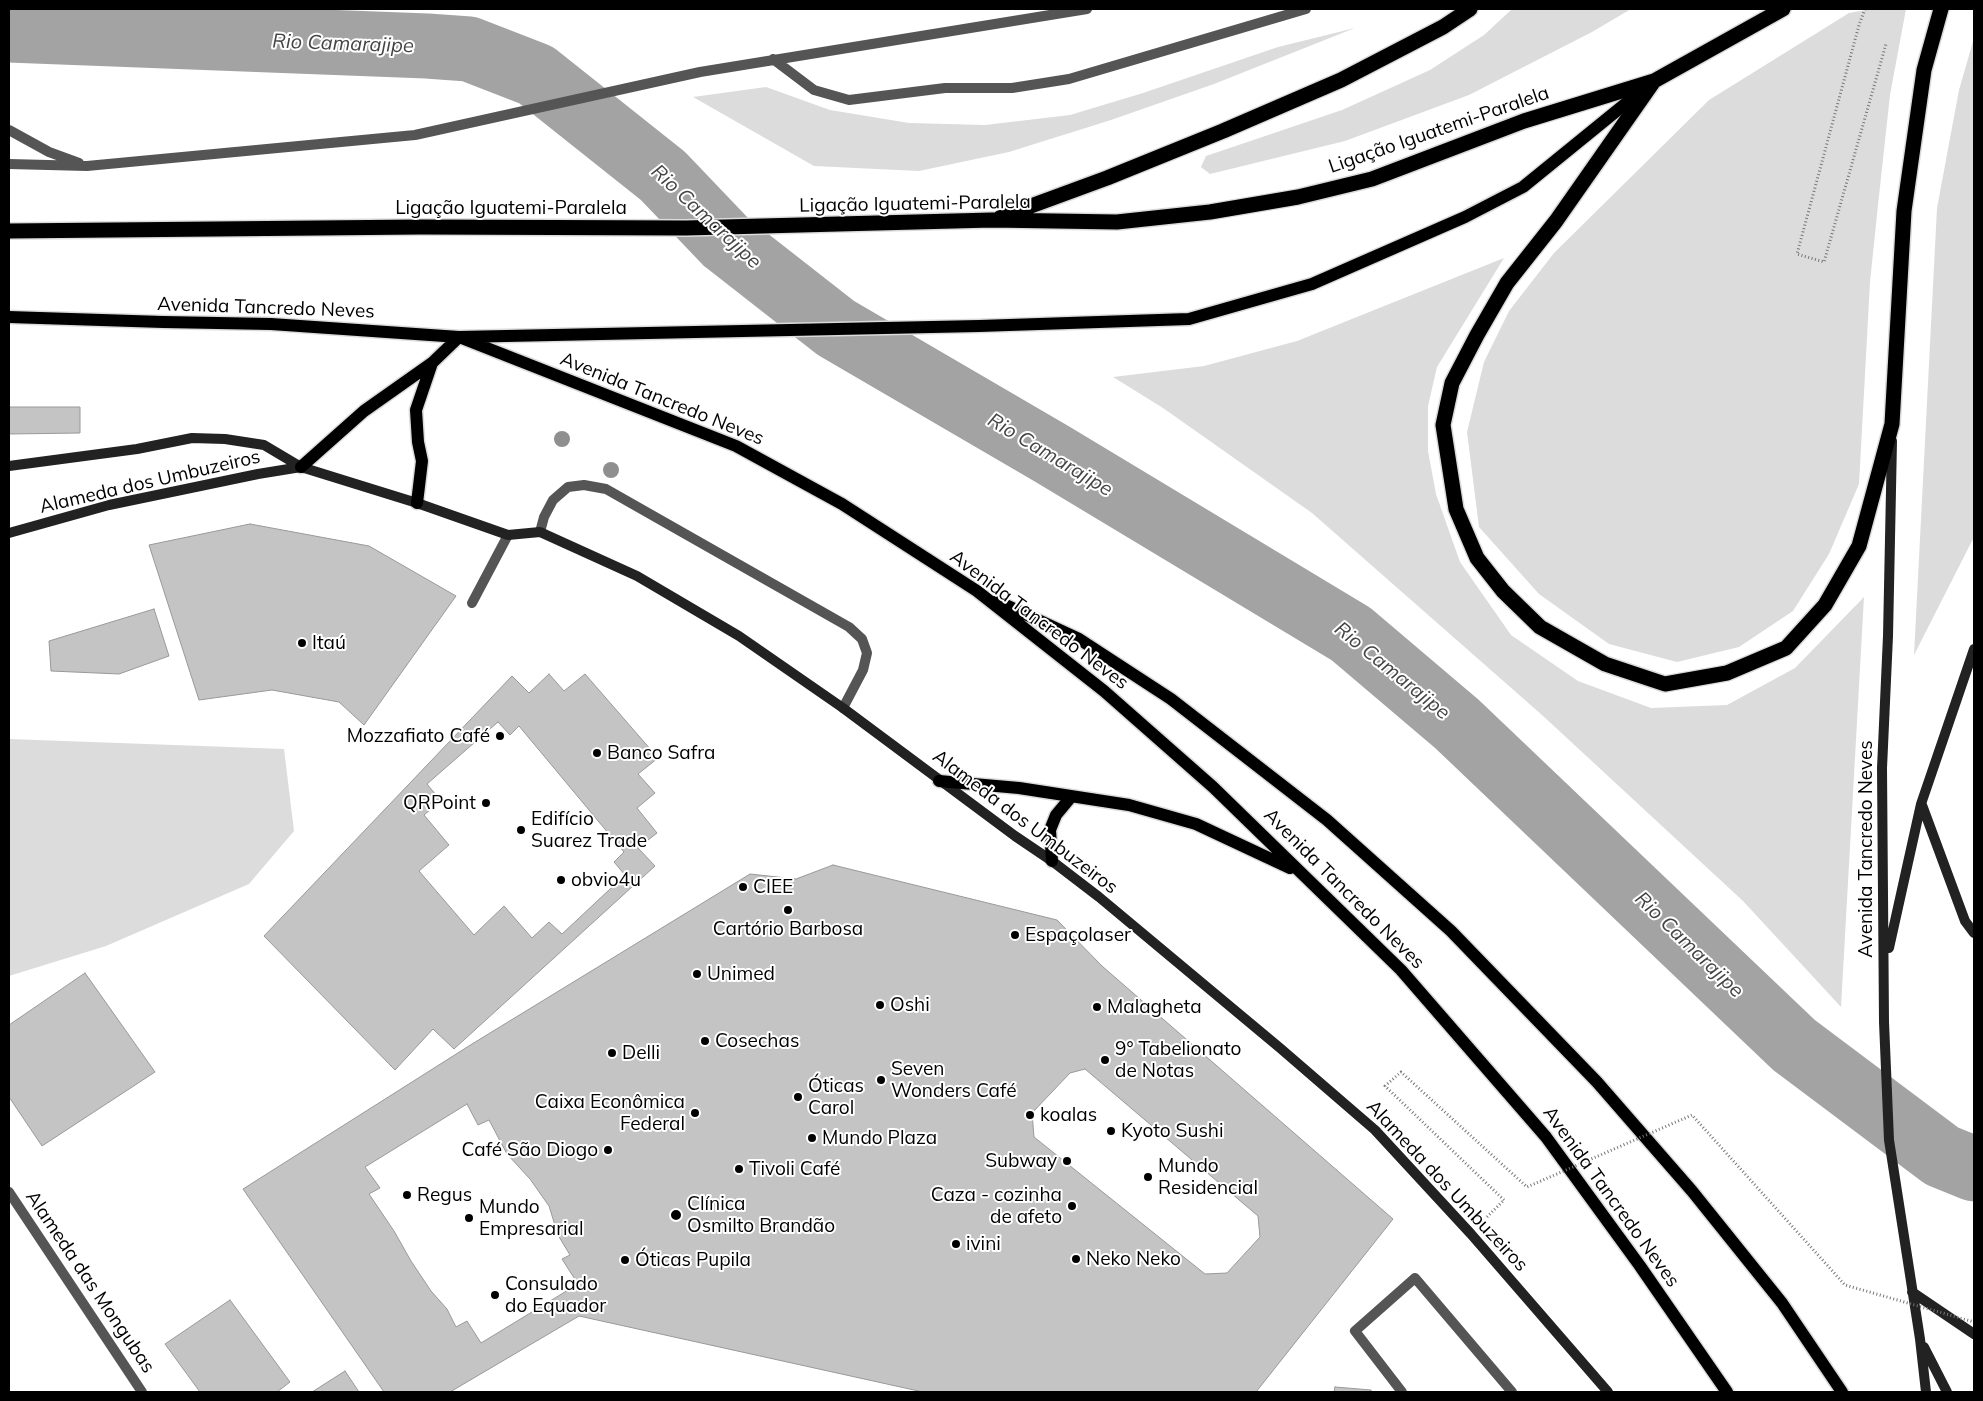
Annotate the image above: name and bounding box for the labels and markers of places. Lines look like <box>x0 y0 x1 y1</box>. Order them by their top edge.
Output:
place label: Itaú <box>312 632 346 654</box>
marker: Itaú <box>296 637 308 649</box>
place label: Mozzafiato Café <box>347 725 490 747</box>
marker: Mozzafiato Café <box>494 730 506 742</box>
place label: Banco Safra <box>607 742 715 764</box>
marker: Banco Safra <box>591 747 603 759</box>
place label: QRPoint <box>403 792 476 814</box>
marker: QRPoint <box>480 797 492 809</box>
place label: Edifício Suarez Trade <box>531 808 647 852</box>
marker: Edifício Suarez Trade <box>515 824 527 836</box>
place label: obvio4u <box>571 869 641 891</box>
marker: obvio4u <box>555 874 567 886</box>
place label: CIEE <box>753 876 793 898</box>
marker: CIEE <box>737 881 749 893</box>
marker: Cartório Barbosa <box>782 904 794 916</box>
place label: Cartório Barbosa <box>713 918 863 940</box>
place label: Espaçolaser <box>1025 924 1131 946</box>
marker: Espaçolaser <box>1009 929 1021 941</box>
place label: Unimed <box>707 963 775 985</box>
marker: Unimed <box>691 968 703 980</box>
place label: Oshi <box>890 994 930 1016</box>
place label: Malagheta <box>1107 996 1202 1018</box>
marker: Oshi <box>874 999 886 1011</box>
marker: Malagheta <box>1091 1001 1103 1013</box>
place label: Cosechas <box>715 1030 799 1052</box>
marker: Cosechas <box>699 1035 711 1047</box>
place label: 9° Tabelionato de Notas <box>1115 1038 1241 1082</box>
place label: Delli <box>622 1042 660 1064</box>
marker: Delli <box>606 1047 618 1059</box>
marker: 9° Tabelionato de Notas <box>1099 1054 1111 1066</box>
place label: Seven Wonders Café <box>891 1058 1016 1102</box>
marker: Seven Wonders Café <box>875 1074 887 1086</box>
place label: Óticas Carol <box>808 1075 864 1119</box>
place label: Caixa Econômica Federal <box>535 1091 685 1135</box>
marker: Óticas Carol <box>792 1091 804 1103</box>
place label: koalas <box>1040 1104 1097 1126</box>
marker: Caixa Econômica Federal <box>689 1107 701 1119</box>
marker: koalas <box>1024 1109 1036 1121</box>
place label: Kyoto Sushi <box>1121 1120 1223 1142</box>
marker: Kyoto Sushi <box>1105 1125 1117 1137</box>
place label: Mundo Plaza <box>822 1127 937 1149</box>
marker: Mundo Plaza <box>806 1132 818 1144</box>
place label: Café São Diogo <box>462 1139 598 1161</box>
marker: Café São Diogo <box>602 1144 614 1156</box>
place label: Subway <box>985 1150 1057 1172</box>
marker: Subway <box>1061 1155 1073 1167</box>
place label: Mundo Residencial <box>1158 1155 1258 1199</box>
place label: Tivoli Café <box>749 1158 840 1180</box>
marker: Tivoli Café <box>733 1163 745 1175</box>
marker: Mundo Residencial <box>1142 1171 1154 1183</box>
place label: Regus <box>417 1184 472 1206</box>
place label: Caza - cozinha de afeto <box>931 1184 1062 1228</box>
marker: Regus <box>401 1189 413 1201</box>
place label: Clínica Osmilto Brandão <box>687 1193 835 1237</box>
place label: Mundo Empresarial <box>479 1196 584 1240</box>
marker: Caza - cozinha de afeto <box>1066 1200 1078 1212</box>
marker: Clínica Osmilto Brandão <box>669 1208 683 1222</box>
marker: Mundo Empresarial <box>463 1212 475 1224</box>
place label: ivini <box>966 1233 1001 1255</box>
marker: ivini <box>950 1238 962 1250</box>
place label: Neko Neko <box>1086 1248 1181 1270</box>
place label: Óticas Pupila <box>635 1249 751 1271</box>
marker: Neko Neko <box>1070 1253 1082 1265</box>
marker: Óticas Pupila <box>619 1254 631 1266</box>
place label: Consulado do Equador <box>505 1273 606 1317</box>
marker: Consulado do Equador <box>489 1289 501 1301</box>

